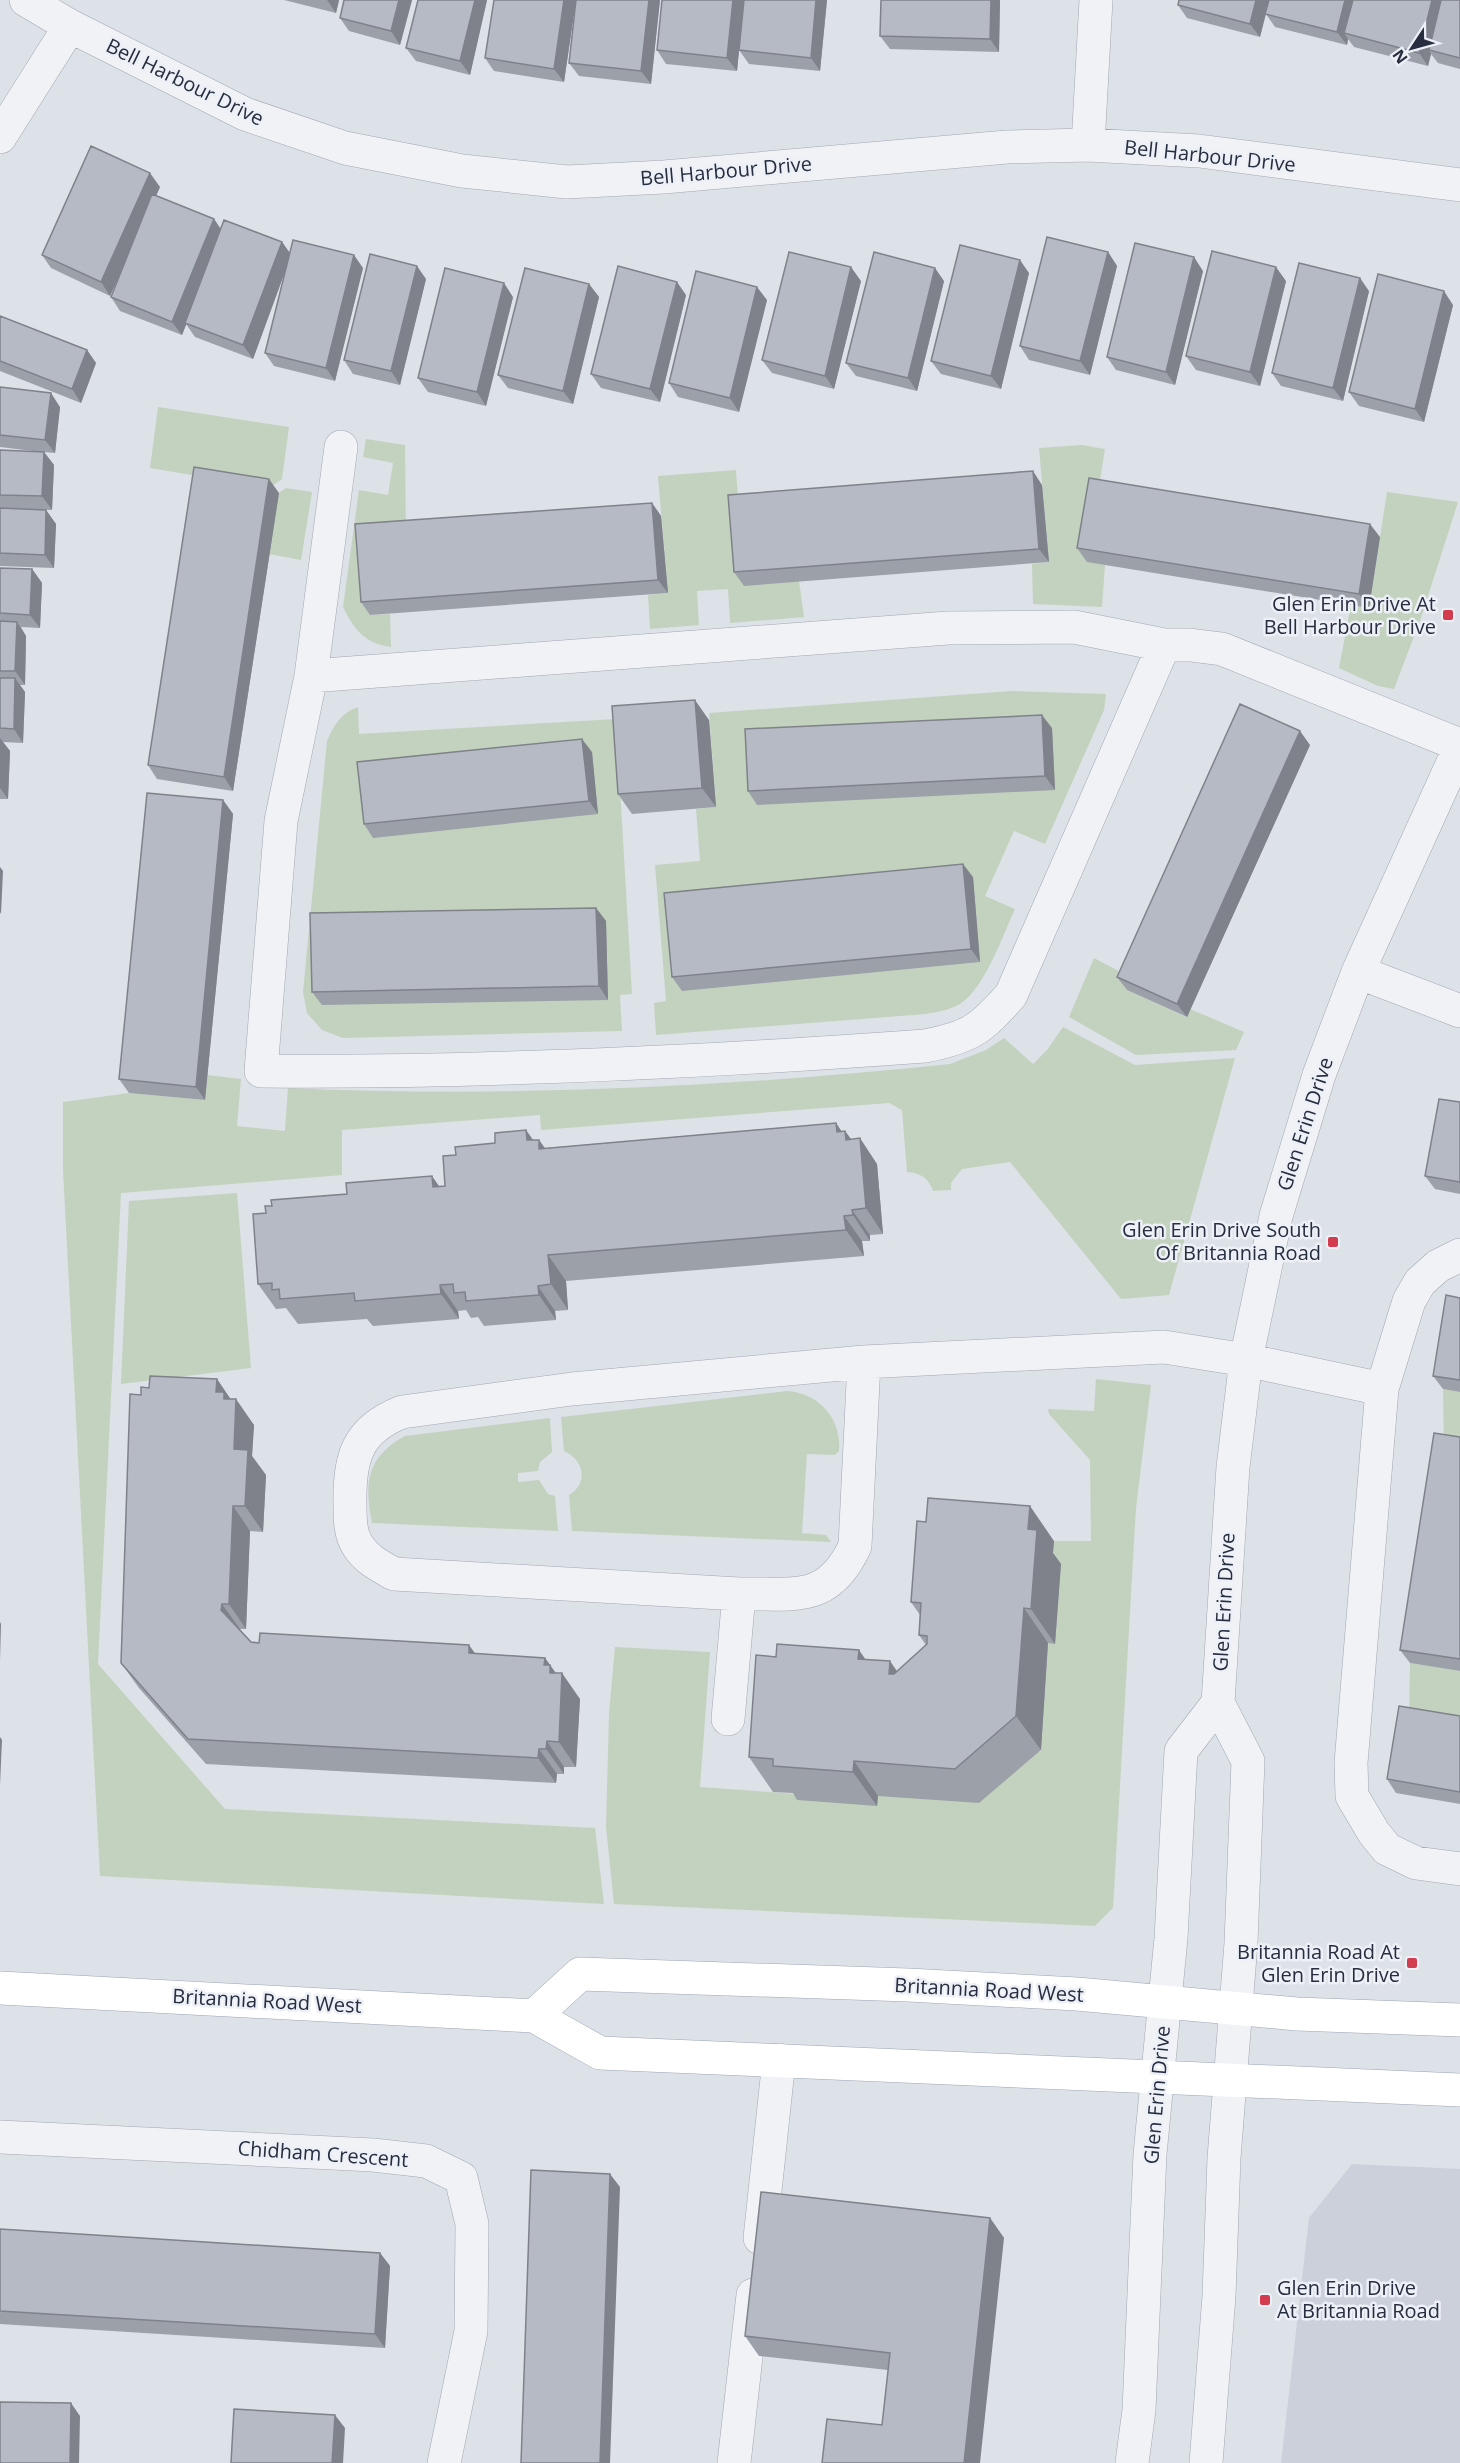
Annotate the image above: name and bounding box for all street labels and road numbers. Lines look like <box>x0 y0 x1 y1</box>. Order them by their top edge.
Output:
street label: Bell Harbour Drive <box>102 32 269 131</box>
street label: Bell Harbour Drive <box>1123 133 1297 178</box>
street label: Bell Harbour Drive <box>639 150 813 191</box>
street label: Glen Erin Drive <box>1270 1054 1339 1194</box>
street label: Glen Erin Drive <box>1206 1532 1241 1672</box>
street label: Britannia Road West <box>894 1971 1084 2008</box>
street label: Britannia Road West <box>172 1982 362 2019</box>
street label: Glen Erin Drive <box>1137 2025 1176 2165</box>
street label: Chidham Crescent <box>237 2134 409 2173</box>

